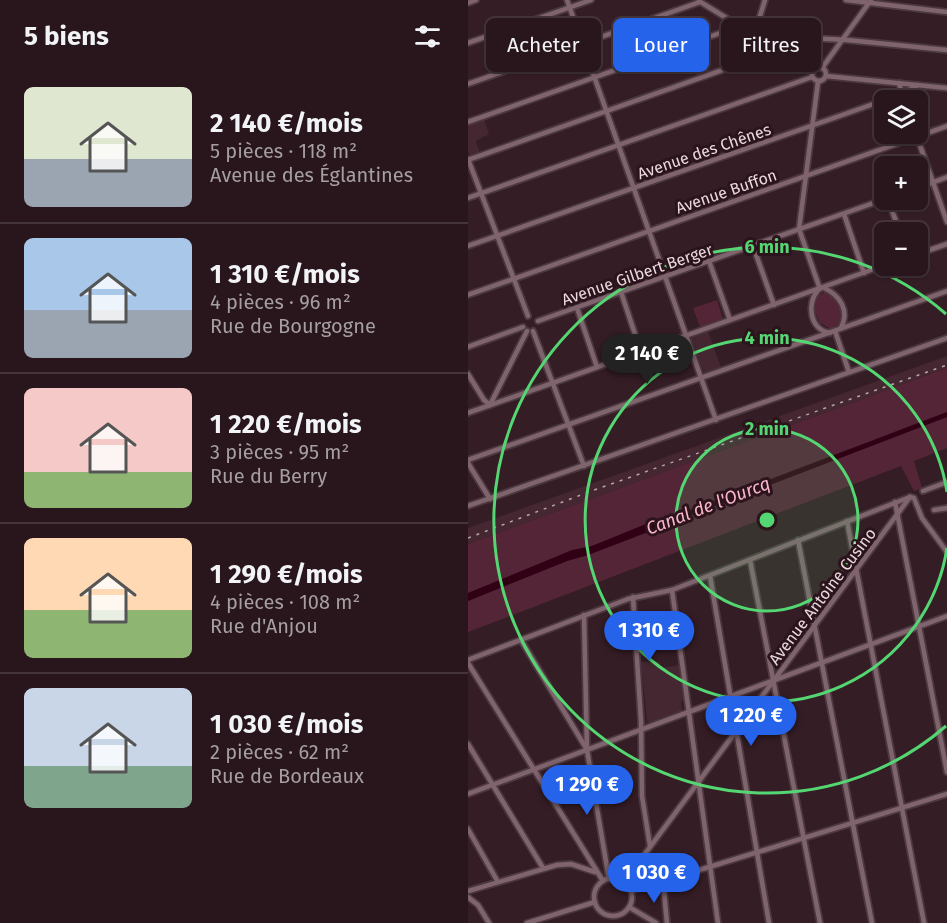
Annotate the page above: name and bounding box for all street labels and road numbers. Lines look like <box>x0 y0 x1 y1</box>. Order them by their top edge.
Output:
street label: Avenue des Chênes <box>635 120 773 183</box>
street label: Avenue Buffon <box>673 165 779 218</box>
street label: Avenue Gilbert Berger <box>559 239 716 309</box>
street label: Avenue Antoine Cusino <box>765 524 880 668</box>

